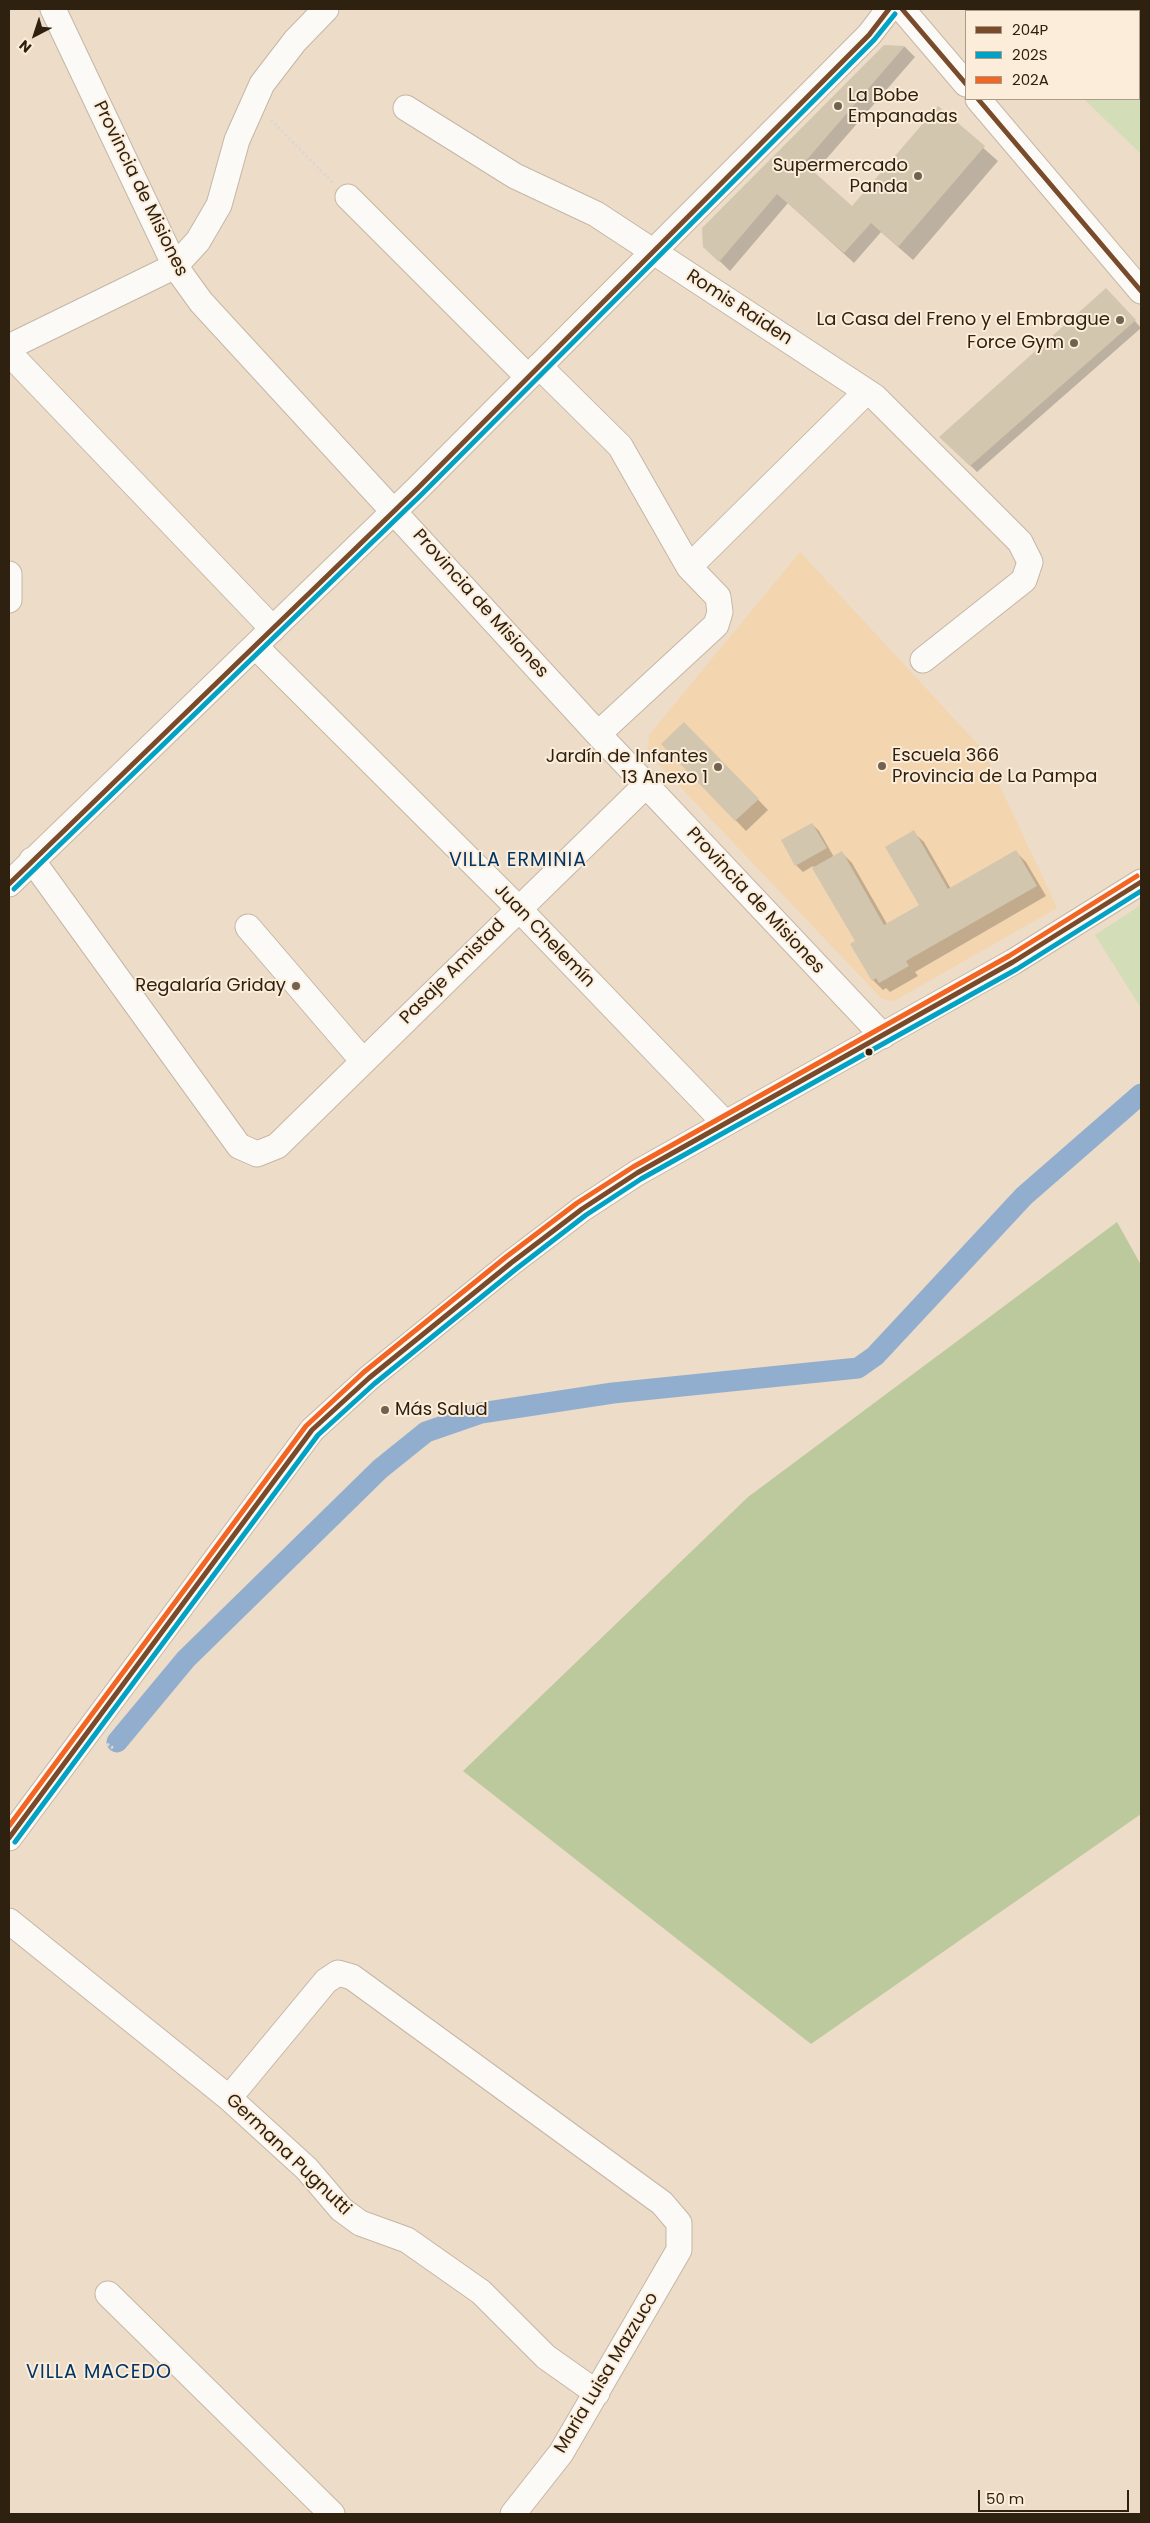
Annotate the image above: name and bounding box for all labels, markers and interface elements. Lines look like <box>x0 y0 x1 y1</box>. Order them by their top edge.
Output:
north arrow <box>10 10 60 60</box>
legend <box>965 10 1140 100</box>
text: 204P <box>1012 19 1048 40</box>
text: N <box>15 35 36 58</box>
text: 202S <box>1012 44 1047 65</box>
text: 202A <box>1012 69 1049 90</box>
place label: La Bobe Empanadas <box>848 85 958 128</box>
street label: Provincia de Misiones <box>88 98 192 280</box>
marker: La Bobe Empanadas <box>832 100 844 112</box>
place label: Supermercado Panda <box>773 155 908 198</box>
marker: Supermercado Panda <box>912 170 924 182</box>
street label: Romis Raiden <box>682 266 796 350</box>
place label: La Casa del Freno y el Embrague <box>816 309 1110 331</box>
marker: La Casa del Freno y el Embrague <box>1114 314 1126 326</box>
place label: Force Gym <box>967 332 1064 354</box>
marker: Force Gym <box>1068 337 1080 349</box>
street label: Provincia de Misiones <box>408 525 552 683</box>
place label: Escuela 366 Provincia de La Pampa <box>892 745 1097 788</box>
place label: Jardín de Infantes 13 Anexo 1 <box>546 746 708 789</box>
marker: Escuela 366 Provincia de La Pampa <box>876 760 888 772</box>
marker: Jardín de Infantes 13 Anexo 1 <box>712 761 724 773</box>
street label: Provincia de Misiones <box>681 823 829 979</box>
district label: VILLA ERMINIA <box>447 850 589 872</box>
street label: Juan Chelemín <box>489 880 599 992</box>
street label: Pasaje Amistad <box>396 915 510 1029</box>
place label: Regalaría Griday <box>135 975 286 997</box>
marker: Regalaría Griday <box>290 980 302 992</box>
unlabelled marker <box>864 1047 874 1057</box>
place label: Más Salud <box>395 1399 488 1421</box>
marker: Más Salud <box>379 1404 391 1416</box>
street label: Germana Pugnutti <box>221 2090 355 2220</box>
street label: Maria Luisa Mazzuco <box>550 2289 664 2457</box>
district label: VILLA MACEDO <box>25 2362 173 2384</box>
scale bar <box>980 2480 1131 2512</box>
text: 50 m <box>986 2488 1024 2509</box>

